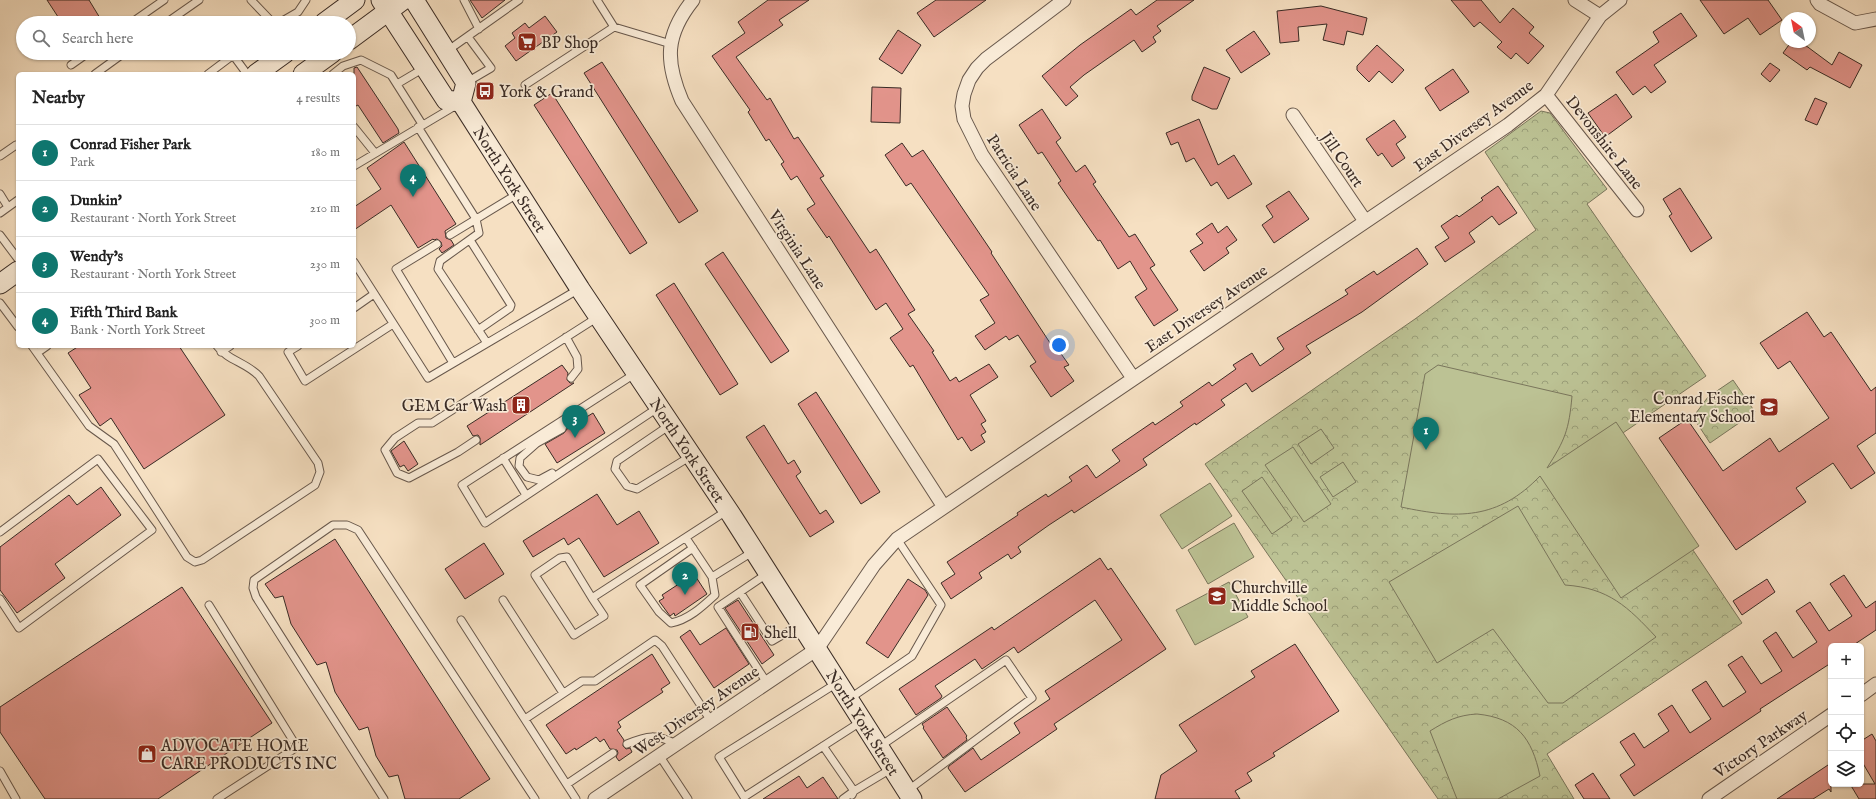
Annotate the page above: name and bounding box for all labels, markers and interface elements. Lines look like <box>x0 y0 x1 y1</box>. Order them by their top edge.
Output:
north arrow <box>1780 12 1816 48</box>
search box <box>16 16 356 60</box>
icon: search <box>30 27 52 49</box>
text: Search here <box>62 29 133 48</box>
supermarket icon: BP Shop <box>516 31 538 53</box>
place label: BP Shop <box>541 34 599 54</box>
street label: East Diversey Avenue <box>1410 76 1538 177</box>
bus stop icon: York & Grand <box>474 80 496 102</box>
place label: York & Grand <box>499 83 594 103</box>
text: Nearby <box>32 88 85 109</box>
text: 4 results <box>296 90 340 107</box>
street label: Devonshire Lane <box>1561 92 1646 194</box>
street label: North York Street <box>467 124 550 237</box>
street label: Jill Court <box>1314 127 1367 192</box>
street label: Patricia Lane <box>981 131 1045 215</box>
text: Conrad Fisher Park <box>70 135 191 154</box>
text: 1 <box>43 144 47 161</box>
text: 180 m <box>311 144 340 161</box>
text: Park <box>70 154 95 171</box>
pin: 4 <box>400 164 426 197</box>
text: Dunkin' <box>70 191 122 210</box>
text: 2 <box>42 200 48 217</box>
text: 210 m <box>310 200 340 217</box>
street label: Virginia Lane <box>763 206 829 294</box>
text: Restaurant · North York Street <box>70 210 236 227</box>
text: Wendy's <box>70 247 123 266</box>
text: 3 <box>43 256 47 273</box>
text: 230 m <box>310 256 340 273</box>
street label: East Diversey Avenue <box>1142 261 1272 358</box>
text: Restaurant · North York Street <box>70 266 236 283</box>
text: Fifth Third Bank <box>70 303 178 322</box>
text: 4 <box>42 312 48 329</box>
text: 300 m <box>309 312 340 329</box>
text: Bank · North York Street <box>70 322 205 339</box>
your location <box>1049 335 1069 355</box>
place label: Conrad Fischer Elementary School <box>1629 390 1756 428</box>
building icon: GEM Car Wash <box>510 394 532 416</box>
street label: North York Street <box>644 395 729 508</box>
school or university icon: Conrad Fischer Elementary School <box>1758 396 1780 418</box>
place label: GEM Car Wash <box>402 397 507 417</box>
pin: 3 <box>562 405 588 438</box>
pin: 1 <box>1413 417 1439 450</box>
pin: 2 <box>672 562 698 595</box>
place label: Churchville Middle School <box>1231 579 1328 617</box>
school or university icon: Churchville Middle School <box>1206 585 1228 607</box>
fuel station icon: Shell <box>739 621 761 643</box>
place label: Shell <box>764 624 797 644</box>
map controls <box>1828 643 1864 787</box>
button: + <box>1828 643 1864 679</box>
street label: West Diversey Avenue <box>631 662 764 761</box>
street label: North York Street <box>821 667 903 780</box>
button: − <box>1828 679 1864 715</box>
street label: Victory Parkway <box>1710 706 1812 784</box>
button: locate <box>1828 715 1864 751</box>
place label: ADVOCATE HOME CARE PRODUCTS INC <box>160 737 337 775</box>
shop icon: ADVOCATE HOME CARE PRODUCTS INC <box>136 743 158 765</box>
button: layers <box>1828 751 1864 787</box>

